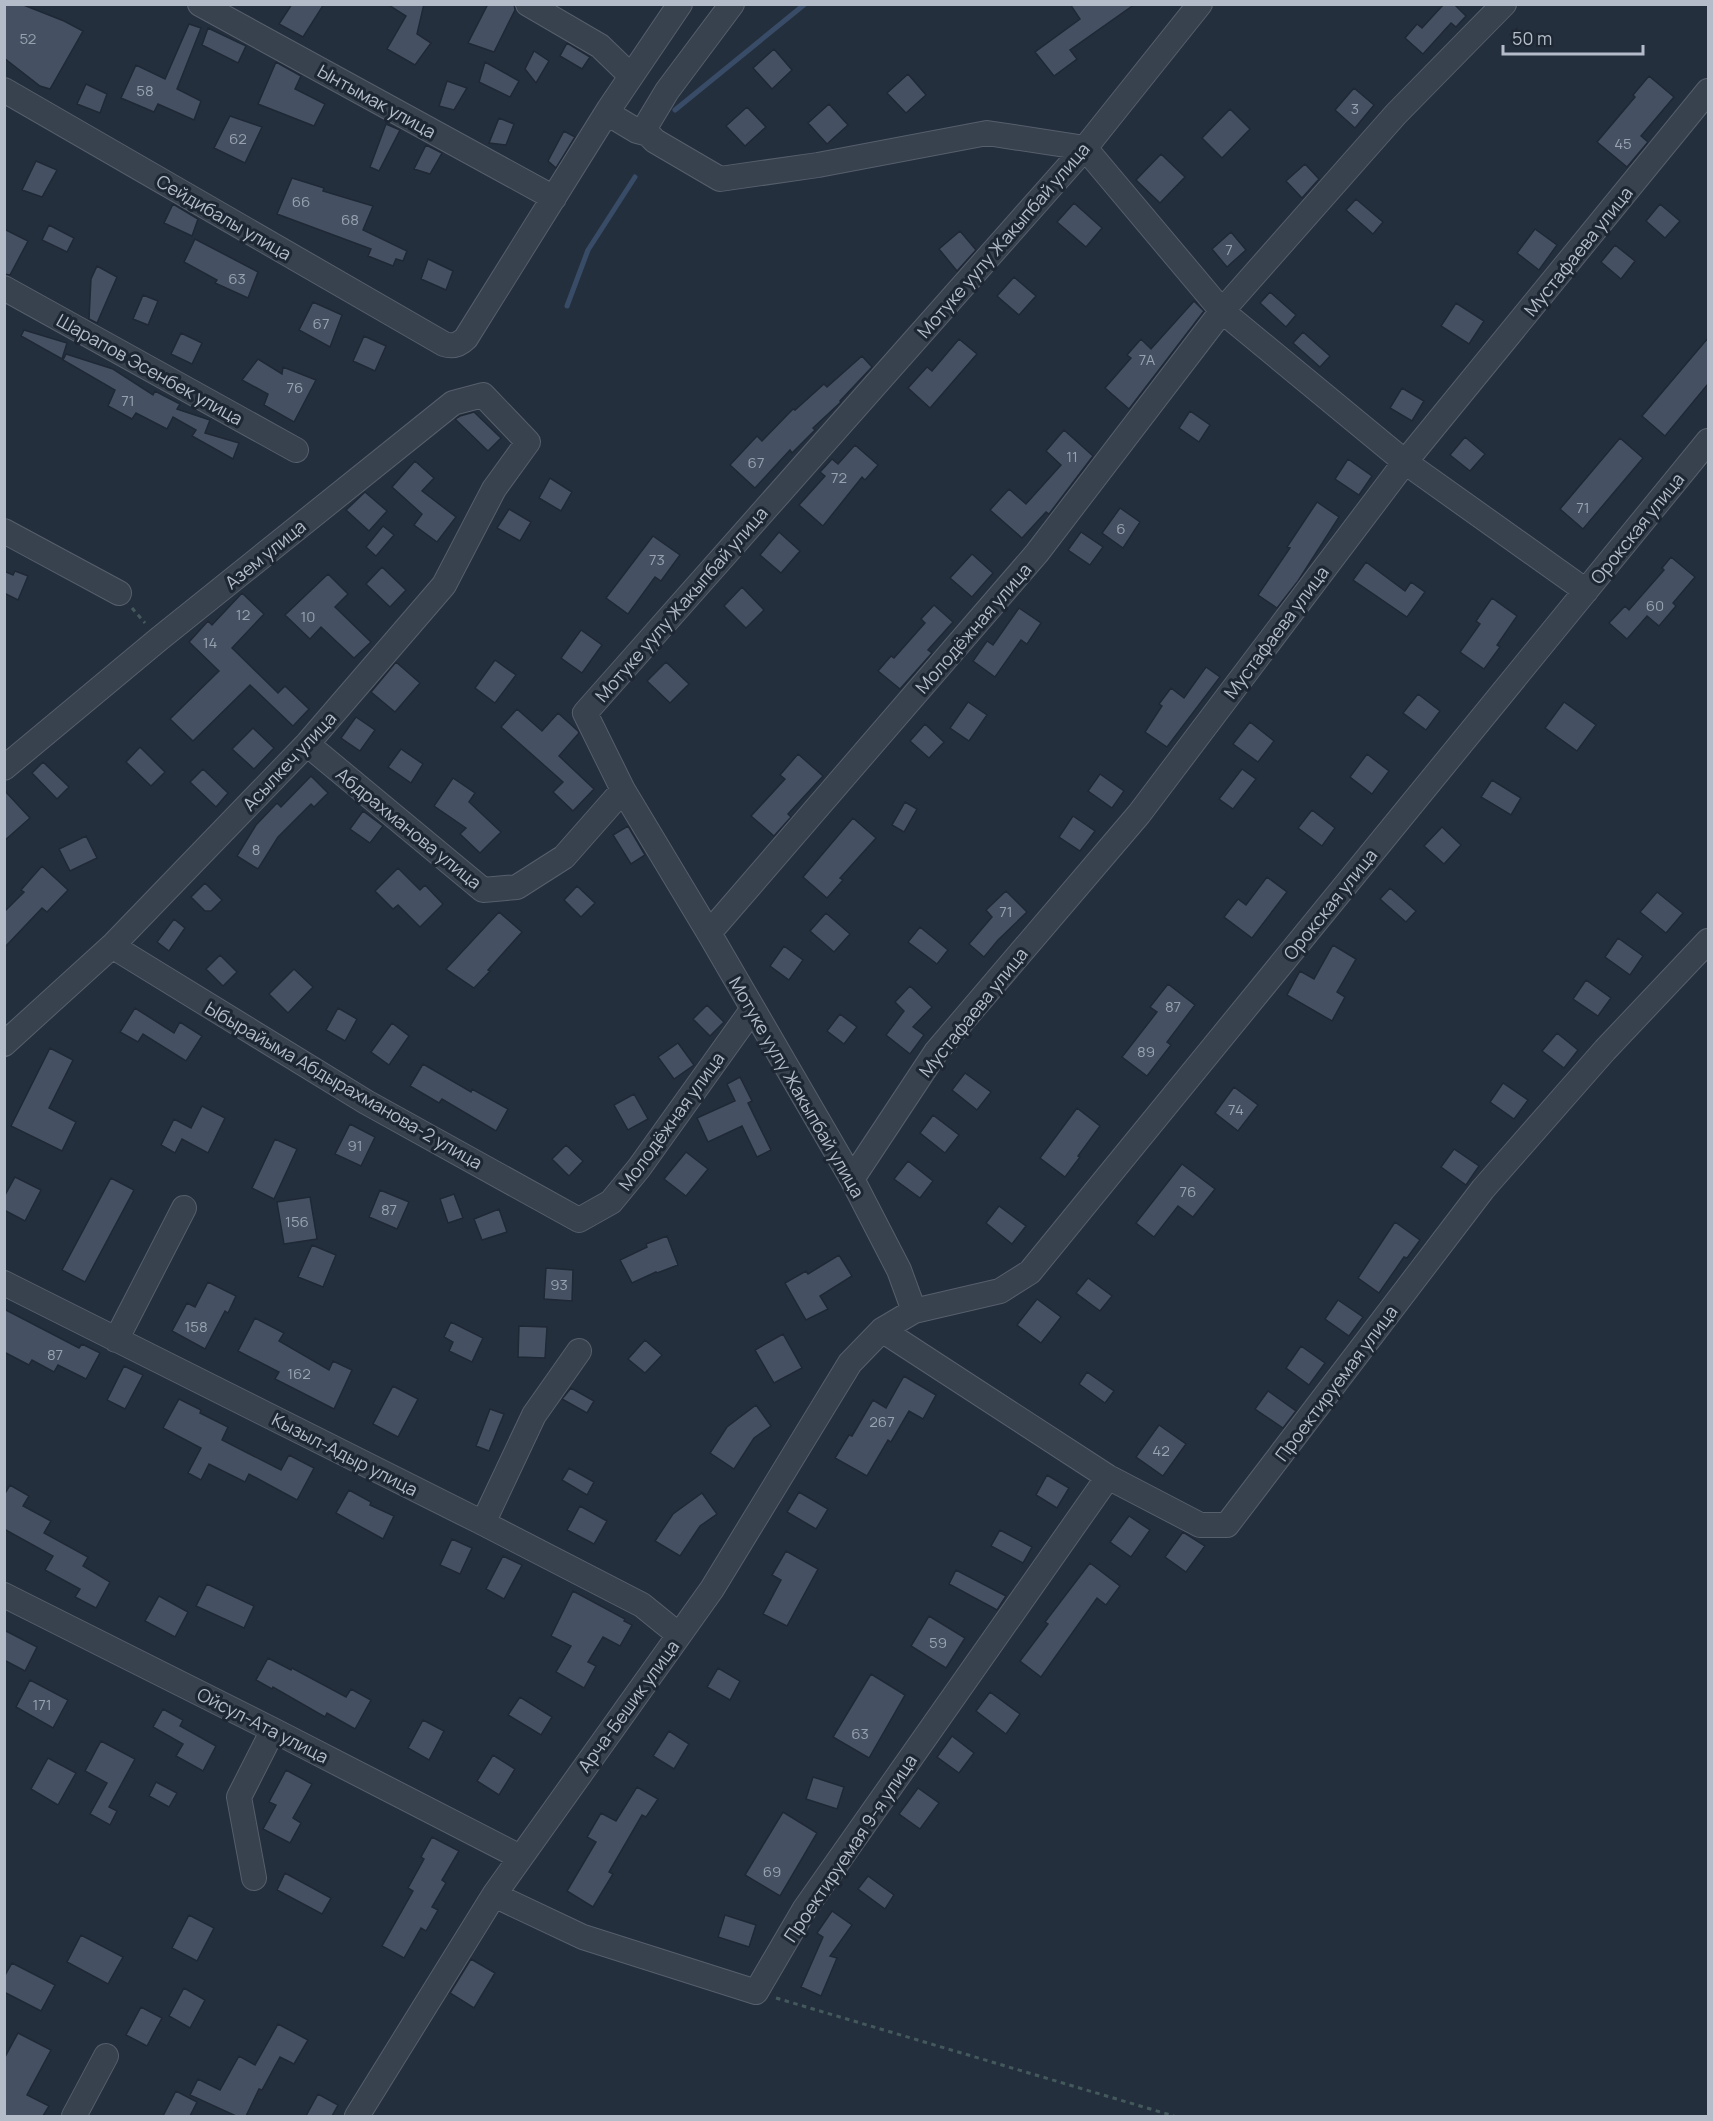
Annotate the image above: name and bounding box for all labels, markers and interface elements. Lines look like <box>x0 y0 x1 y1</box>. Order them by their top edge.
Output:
scale bar <box>1503 18 1642 56</box>
text: 50 m <box>1512 26 1552 50</box>
house number: 52 <box>20 28 36 49</box>
street label: Ынтымак улица <box>314 59 440 143</box>
house number: 58 <box>136 80 154 101</box>
house number: 3 <box>1351 98 1359 119</box>
house number: 62 <box>229 128 247 149</box>
house number: 45 <box>1614 133 1632 154</box>
street label: Мотуке уулу Жакыпбай улица <box>912 137 1094 343</box>
street label: Сейдибалы улица <box>152 169 296 265</box>
street label: Мустафаева улица <box>1518 181 1638 321</box>
house number: 66 <box>292 191 310 212</box>
house number: 68 <box>341 209 359 230</box>
house number: 7 <box>1225 239 1233 260</box>
house number: 63 <box>228 268 246 289</box>
street label: Шарапов Эсенбек улица <box>53 308 247 430</box>
house number: 67 <box>313 313 329 334</box>
house number: 7А <box>1139 349 1156 370</box>
house number: 76 <box>287 377 303 398</box>
house number: 71 <box>121 390 135 411</box>
house number: 11 <box>1066 446 1078 467</box>
house number: 67 <box>748 452 764 473</box>
house number: 72 <box>831 467 847 488</box>
street label: Орокская улица <box>1585 467 1689 589</box>
house number: 71 <box>1576 497 1590 518</box>
street label: Мотуке уулу Жакыпбай улица <box>590 501 772 707</box>
street label: Азем улица <box>219 514 311 594</box>
house number: 6 <box>1116 518 1126 539</box>
house number: 73 <box>649 549 665 570</box>
street label: Молодёжная улица <box>910 558 1036 698</box>
street label: Мустафаева улица <box>1218 561 1334 703</box>
house number: 60 <box>1646 595 1664 616</box>
house number: 12 <box>236 604 250 625</box>
house number: 10 <box>301 606 316 627</box>
house number: 14 <box>203 632 217 653</box>
street label: Асылкеч улица <box>237 706 341 816</box>
street label: Абдрахманова улица <box>331 762 487 894</box>
house number: 8 <box>252 839 260 860</box>
street label: Орокская улица <box>1278 843 1382 965</box>
house number: 71 <box>999 901 1013 922</box>
street label: Мустафаева улица <box>913 942 1033 1082</box>
street label: Мотуке уулу Жакыпбай улица <box>724 972 870 1202</box>
street label: Ыбырайыма Абдырахманова-2 улица <box>201 996 487 1174</box>
house number: 87 <box>1165 996 1181 1017</box>
house number: 89 <box>1137 1041 1155 1062</box>
street label: Молодёжная улица <box>613 1047 729 1195</box>
house number: 74 <box>1228 1099 1244 1120</box>
house number: 91 <box>347 1135 363 1156</box>
house number: 76 <box>1180 1181 1196 1202</box>
house number: 87 <box>381 1199 397 1220</box>
house number: 156 <box>285 1211 309 1232</box>
house number: 93 <box>550 1274 568 1295</box>
street label: Проектируемая улица <box>1269 1300 1403 1466</box>
house number: 158 <box>184 1316 208 1337</box>
house number: 87 <box>47 1344 63 1365</box>
house number: 162 <box>287 1363 311 1384</box>
street label: Кызыл-Адыр улица <box>268 1407 422 1501</box>
house number: 267 <box>869 1411 895 1432</box>
house number: 42 <box>1152 1440 1170 1461</box>
house number: 59 <box>929 1632 947 1653</box>
street label: Арча-Бешик улица <box>572 1635 684 1777</box>
street label: Ойсул-Ата улица <box>193 1682 333 1768</box>
house number: 171 <box>32 1694 52 1715</box>
house number: 63 <box>851 1723 869 1744</box>
street label: Проектируемая 9-я улица <box>778 1749 922 1947</box>
house number: 69 <box>763 1861 781 1882</box>

